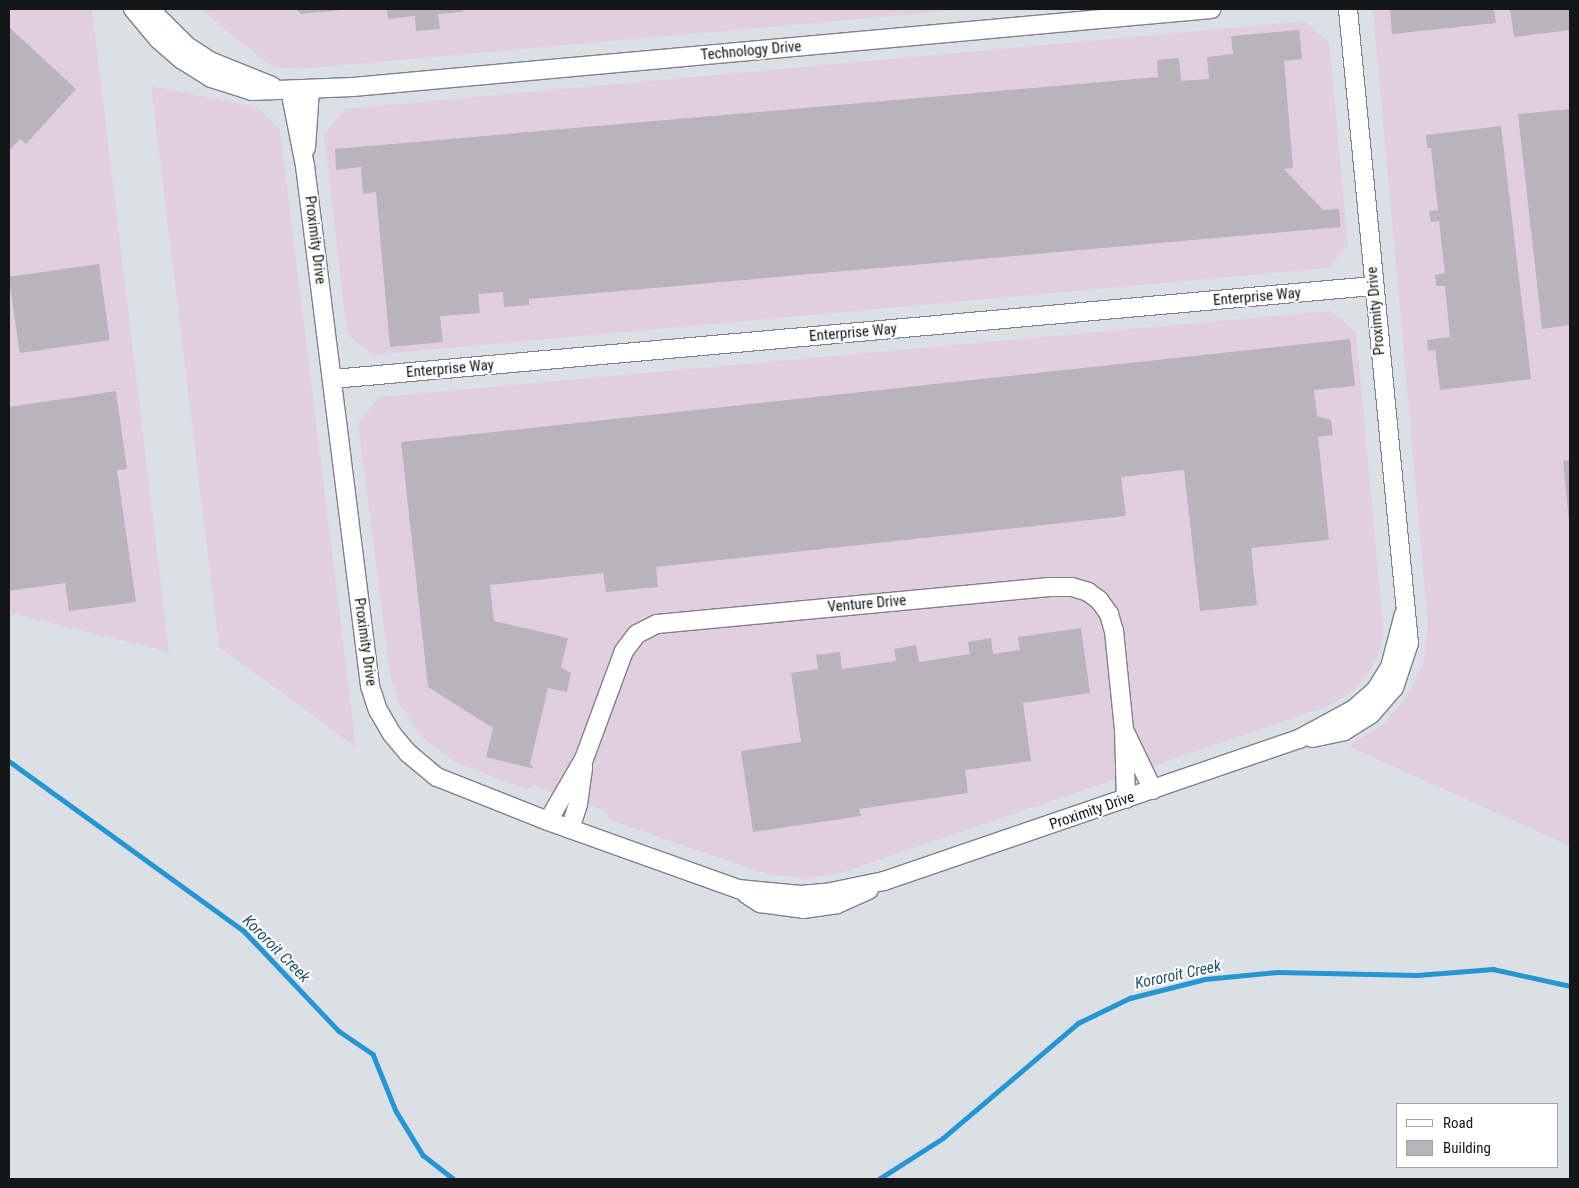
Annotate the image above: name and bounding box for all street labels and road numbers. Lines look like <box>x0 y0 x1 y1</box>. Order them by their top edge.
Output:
street label: Technology Drive <box>700 38 802 64</box>
street label: Proximity Drive <box>301 195 329 285</box>
street label: Proximity Drive <box>1363 266 1389 356</box>
street label: Enterprise Way <box>1212 284 1302 310</box>
street label: Enterprise Way <box>808 320 898 346</box>
street label: Enterprise Way <box>405 356 495 382</box>
street label: Venture Drive <box>827 592 907 616</box>
street label: Proximity Drive <box>350 597 380 687</box>
street label: Proximity Drive <box>1047 788 1137 834</box>

